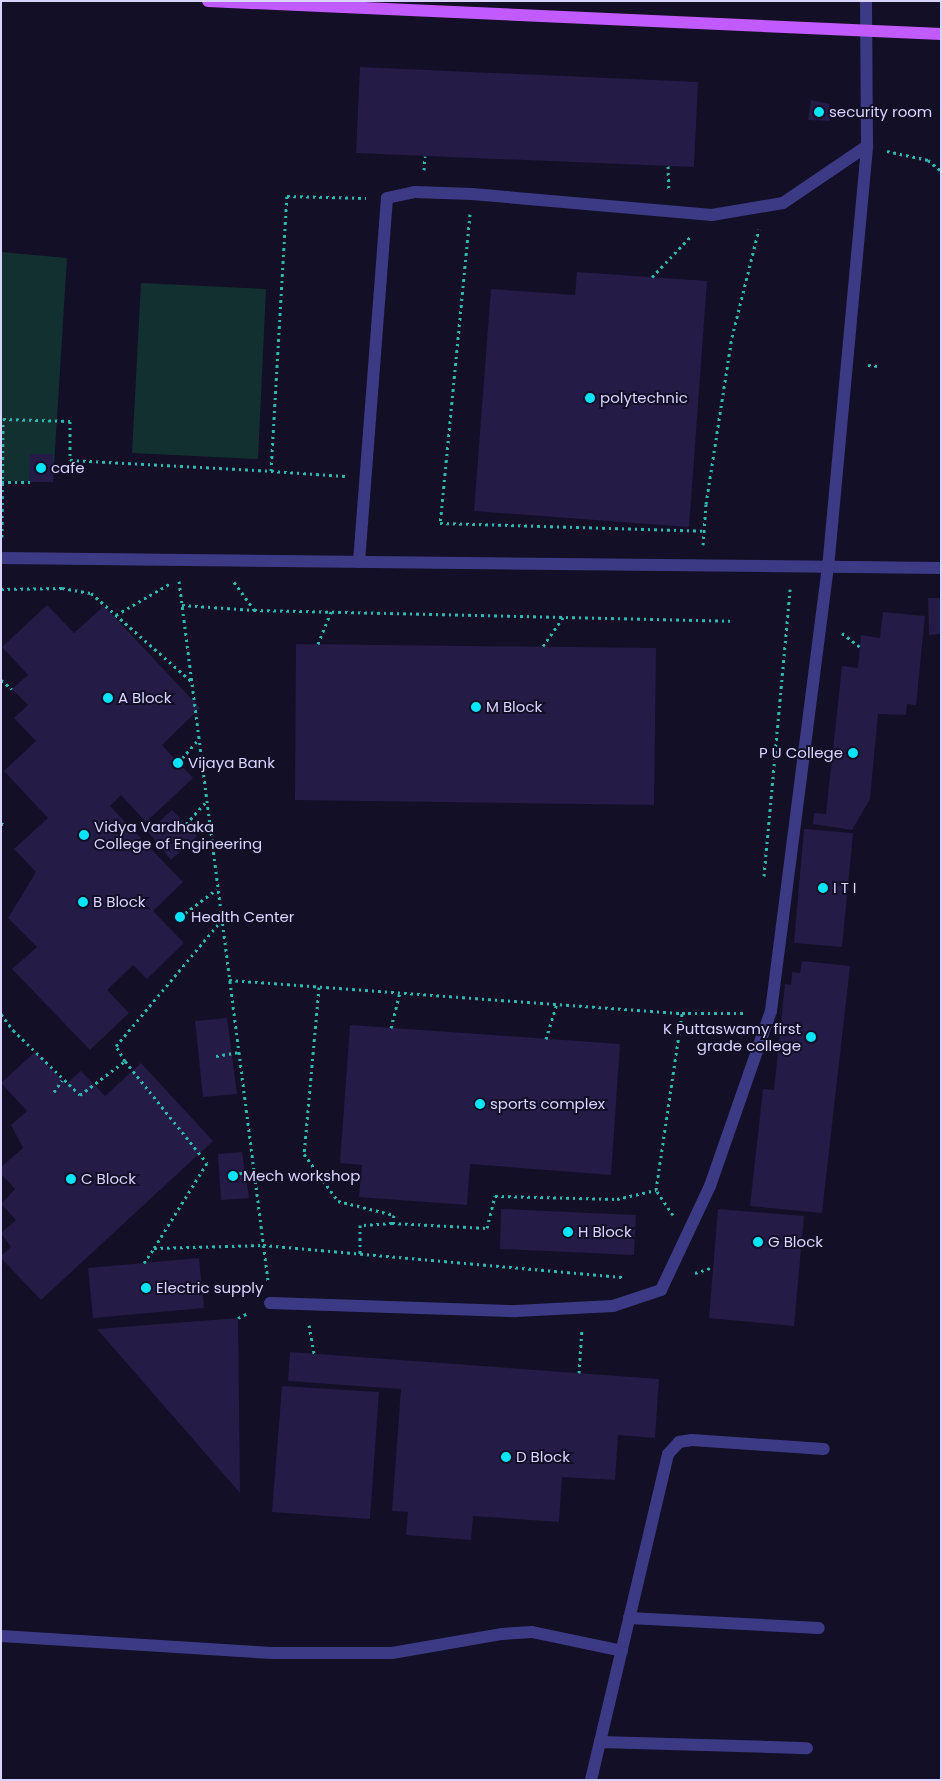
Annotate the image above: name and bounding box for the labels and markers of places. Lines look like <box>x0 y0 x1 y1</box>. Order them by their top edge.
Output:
place label: security room <box>829 103 932 121</box>
marker: security room <box>813 106 825 118</box>
place label: polytechnic <box>600 389 688 407</box>
marker: polytechnic <box>584 392 596 404</box>
place label: cafe <box>51 459 84 477</box>
marker: cafe <box>35 462 47 474</box>
place label: A Block <box>118 689 171 707</box>
marker: A Block <box>102 692 114 704</box>
place label: M Block <box>486 698 542 716</box>
marker: M Block <box>470 701 482 713</box>
place label: P U College <box>759 744 843 762</box>
marker: P U College <box>847 747 859 759</box>
place label: Vijaya Bank <box>188 754 275 772</box>
marker: Vijaya Bank <box>172 757 184 769</box>
place label: Vidya Vardhaka College of Engineering <box>94 817 262 852</box>
marker: Vidya Vardhaka College of Engineering <box>78 829 90 841</box>
place label: I T I <box>833 879 857 897</box>
marker: I T I <box>817 882 829 894</box>
place label: B Block <box>93 893 146 911</box>
marker: B Block <box>77 896 89 908</box>
place label: Health Center <box>191 908 294 926</box>
marker: Health Center <box>173 910 187 924</box>
place label: K Puttaswamy first grade college <box>663 1019 801 1054</box>
marker: K Puttaswamy first grade college <box>805 1031 817 1043</box>
place label: sports complex <box>490 1095 605 1113</box>
marker: sports complex <box>474 1098 486 1110</box>
place label: Mech workshop <box>243 1167 360 1185</box>
place label: C Block <box>81 1170 136 1188</box>
marker: Mech workshop <box>227 1170 239 1182</box>
marker: C Block <box>65 1173 77 1185</box>
place label: H Block <box>578 1223 632 1241</box>
marker: H Block <box>562 1226 574 1238</box>
place label: G Block <box>768 1233 823 1251</box>
marker: G Block <box>752 1236 764 1248</box>
place label: Electric supply <box>156 1279 263 1297</box>
marker: Electric supply <box>140 1282 152 1294</box>
place label: D Block <box>516 1448 570 1466</box>
marker: D Block <box>500 1451 512 1463</box>

